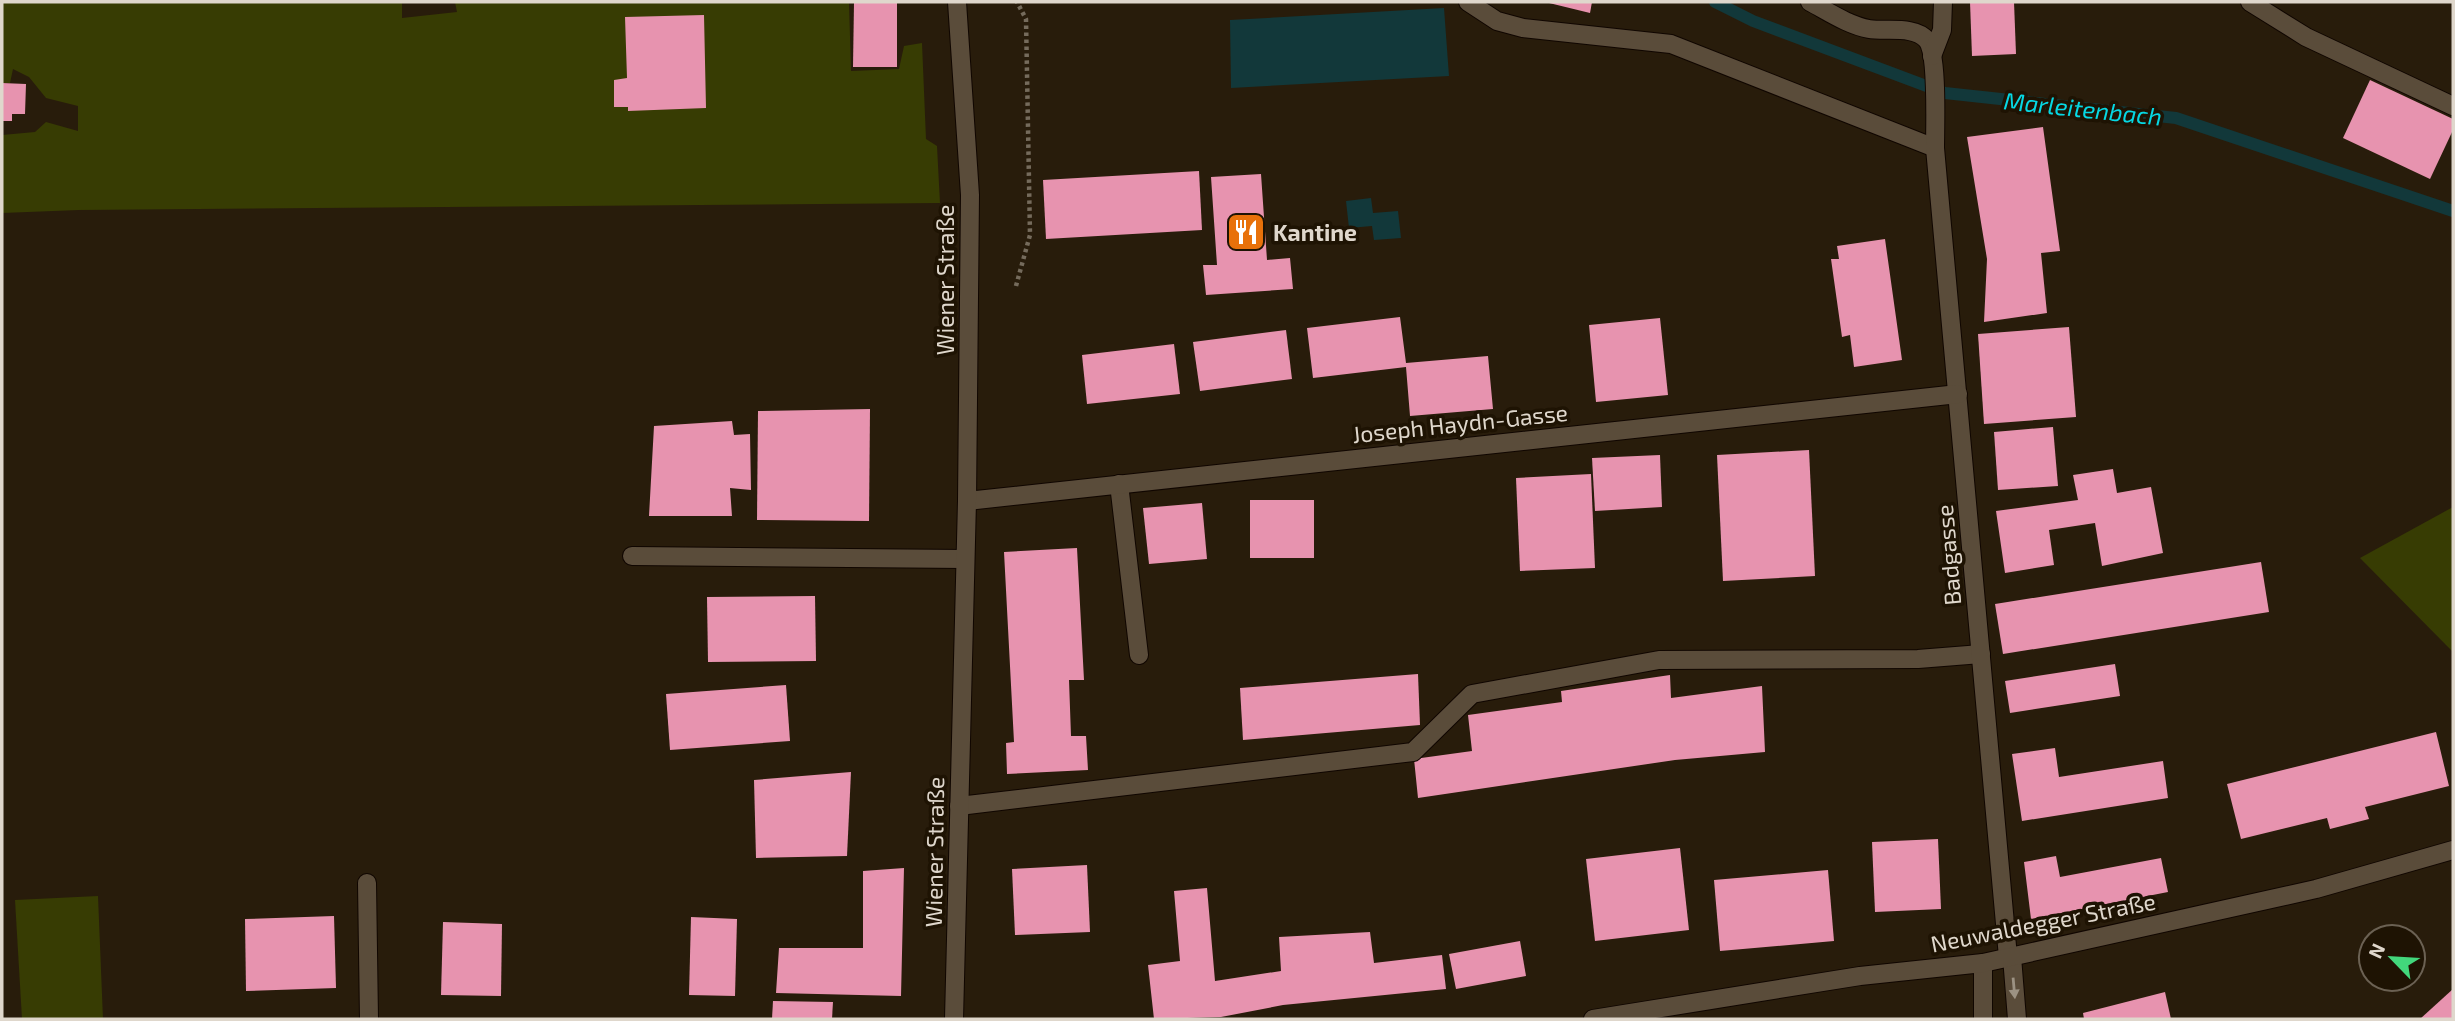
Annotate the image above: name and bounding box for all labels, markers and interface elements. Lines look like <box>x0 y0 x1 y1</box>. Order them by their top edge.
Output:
water label: Marleitenbach <box>2002 85 2164 131</box>
street label: Wiener Straße <box>931 205 959 355</box>
restaurant icon: Kantine <box>1225 211 1267 253</box>
place label: Kantine <box>1273 218 1357 246</box>
street label: Joseph Haydn-Gasse <box>1351 398 1569 448</box>
street label: Badgasse <box>1930 503 1966 607</box>
street label: Wiener Straße <box>919 776 949 928</box>
street label: Neuwaldegger Straße <box>1928 886 2158 958</box>
north arrow <box>2357 923 2427 993</box>
text: N <box>2363 940 2389 962</box>
one-way arrow <box>2009 977 2020 999</box>

